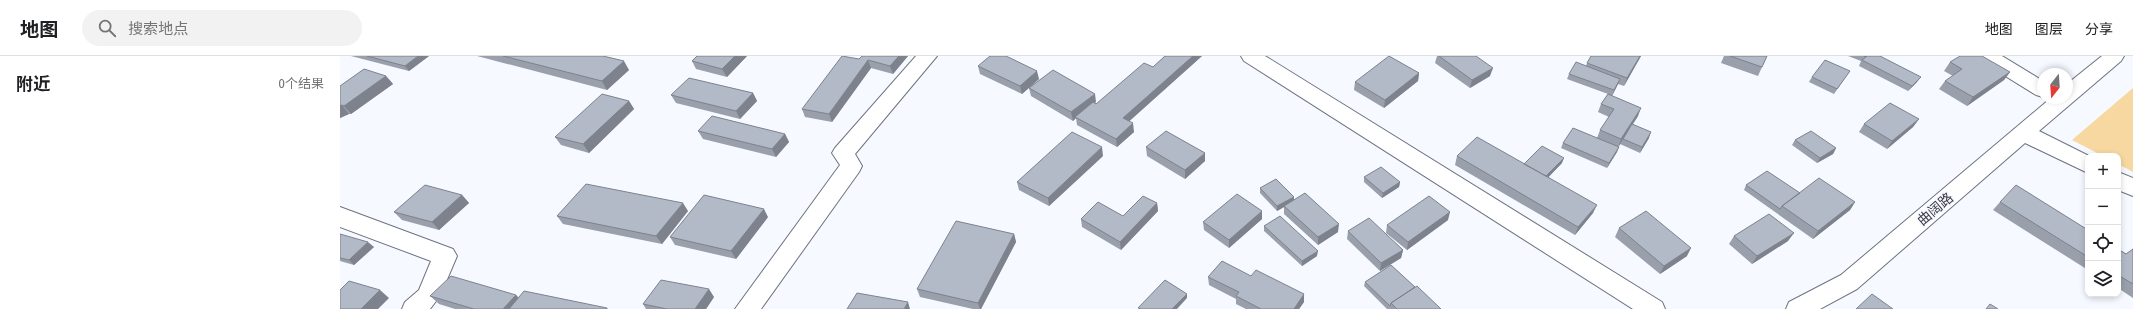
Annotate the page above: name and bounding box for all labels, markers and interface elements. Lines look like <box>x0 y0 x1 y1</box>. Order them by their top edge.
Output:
search box <box>82 10 362 46</box>
icon: search <box>96 17 118 39</box>
text: 地图 <box>20 18 58 41</box>
text: 搜索地点 <box>128 20 188 38</box>
text: 地图 <box>1985 21 2013 38</box>
text: 图层 <box>2035 21 2063 38</box>
text: 分享 <box>2085 21 2113 38</box>
north arrow <box>2037 68 2073 104</box>
text: 附近 <box>16 74 50 95</box>
text: 0个结果 <box>278 76 324 91</box>
map controls <box>2085 153 2121 297</box>
button: + <box>2085 153 2121 189</box>
street label: 曲阔路 <box>1914 189 1957 229</box>
button: − <box>2085 189 2121 225</box>
button: locate <box>2085 225 2121 261</box>
button: layers <box>2085 261 2121 297</box>

